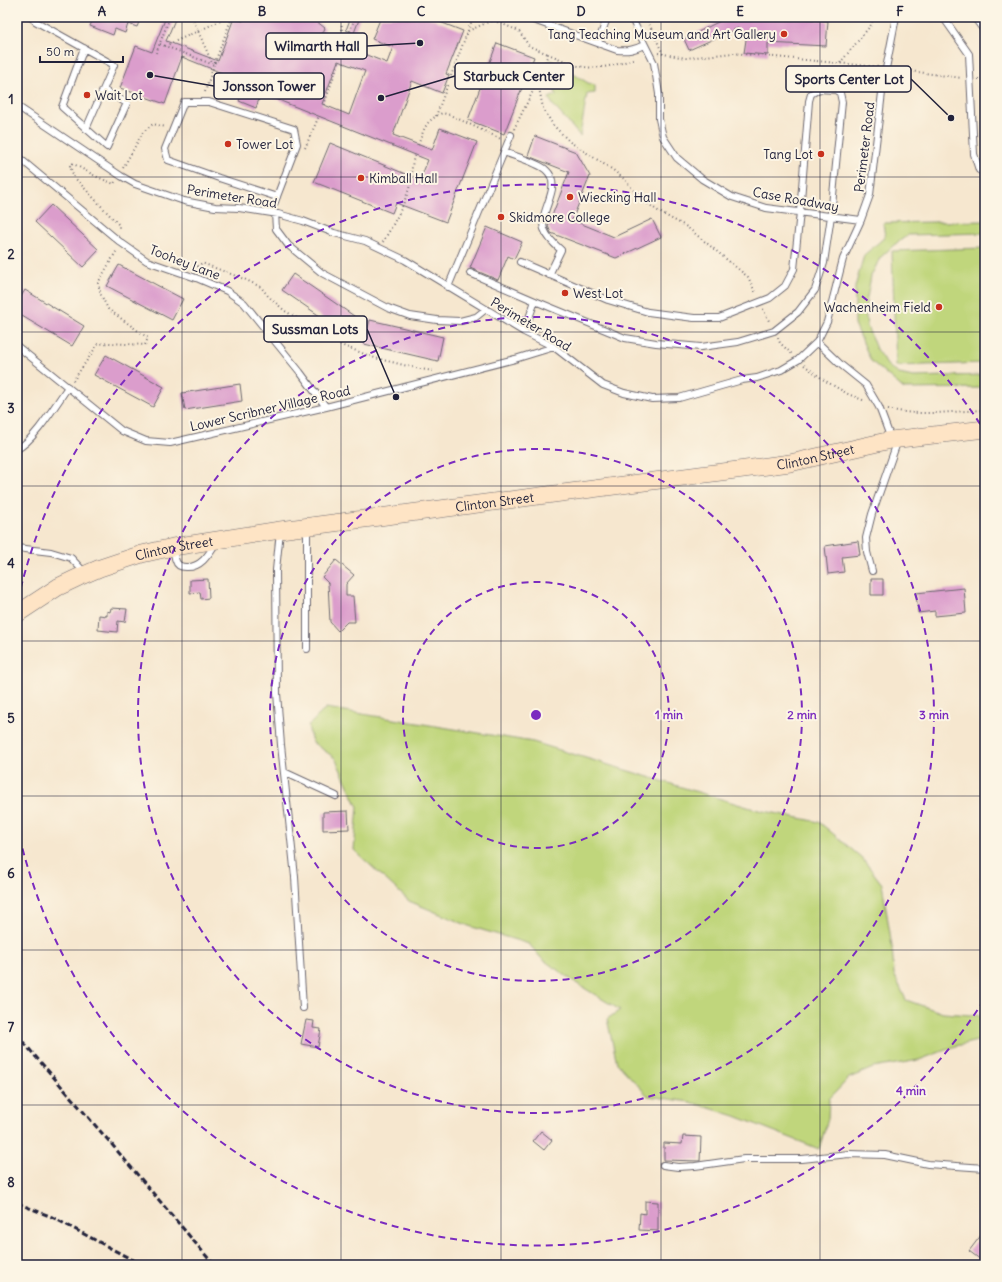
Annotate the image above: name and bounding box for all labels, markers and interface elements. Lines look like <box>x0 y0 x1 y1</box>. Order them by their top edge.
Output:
text: A <box>98 3 107 20</box>
text: B <box>258 3 267 20</box>
text: C <box>417 3 426 20</box>
text: D <box>576 3 586 20</box>
text: E <box>736 3 744 20</box>
text: F <box>896 3 904 20</box>
place label: Tang Teaching Museum and Art Gallery <box>547 26 776 43</box>
marker: Tang Teaching Museum and Art Gallery <box>779 29 789 39</box>
callout: Wilmarth Hall <box>266 33 367 59</box>
text: Wilmarth Hall <box>274 37 360 55</box>
scale bar <box>40 38 123 64</box>
text: 50 m <box>46 44 75 59</box>
callout: Starbuck Center <box>455 63 573 89</box>
callout: Sports Center Lot <box>786 66 911 92</box>
text: Starbuck Center <box>463 67 565 85</box>
text: Sports Center Lot <box>794 70 904 88</box>
callout: Jonsson Tower <box>214 73 324 99</box>
text: Jonsson Tower <box>222 77 316 95</box>
place label: Wait Lot <box>95 87 143 104</box>
marker: Wait Lot <box>82 90 92 100</box>
text: 1 <box>8 91 14 108</box>
street label: Perimeter Road <box>851 100 879 193</box>
place label: Tower Lot <box>236 136 294 153</box>
marker: Tower Lot <box>223 139 233 149</box>
place label: Tang Lot <box>763 146 814 163</box>
marker: Tang Lot <box>816 149 826 159</box>
place label: Kimball Hall <box>369 170 437 187</box>
marker: Kimball Hall <box>356 173 366 183</box>
street label: Perimeter Road <box>186 181 279 212</box>
street label: Case Roadway <box>751 184 840 215</box>
place label: Wiecking Hall <box>578 189 656 206</box>
marker: Wiecking Hall <box>565 192 575 202</box>
place label: Skidmore College <box>509 209 610 226</box>
marker: Skidmore College <box>496 212 506 222</box>
street label: Toohey Lane <box>147 241 223 284</box>
text: 2 <box>7 246 15 263</box>
place label: West Lot <box>573 285 624 302</box>
marker: West Lot <box>560 288 570 298</box>
street label: Perimeter Road <box>487 294 574 355</box>
place label: Wachenheim Field <box>824 299 931 316</box>
marker: Wachenheim Field <box>934 302 944 312</box>
callout: Sussman Lots <box>264 316 367 342</box>
text: Sussman Lots <box>272 320 359 338</box>
street label: Lower Scribner Village Road <box>188 382 352 435</box>
text: 3 <box>7 400 15 417</box>
street label: Clinton Street <box>776 441 856 474</box>
street label: Clinton Street <box>454 489 535 516</box>
street label: Clinton Street <box>133 533 215 565</box>
text: 4 <box>7 555 15 572</box>
text: 1 min <box>655 707 683 722</box>
text: 2 min <box>787 707 817 722</box>
text: 3 min <box>919 707 949 722</box>
centre of rings <box>529 708 543 722</box>
text: 5 <box>7 710 15 727</box>
text: 6 <box>7 865 15 882</box>
text: 7 <box>8 1019 15 1036</box>
text: 4 min <box>896 1083 926 1098</box>
text: 8 <box>7 1174 15 1191</box>

